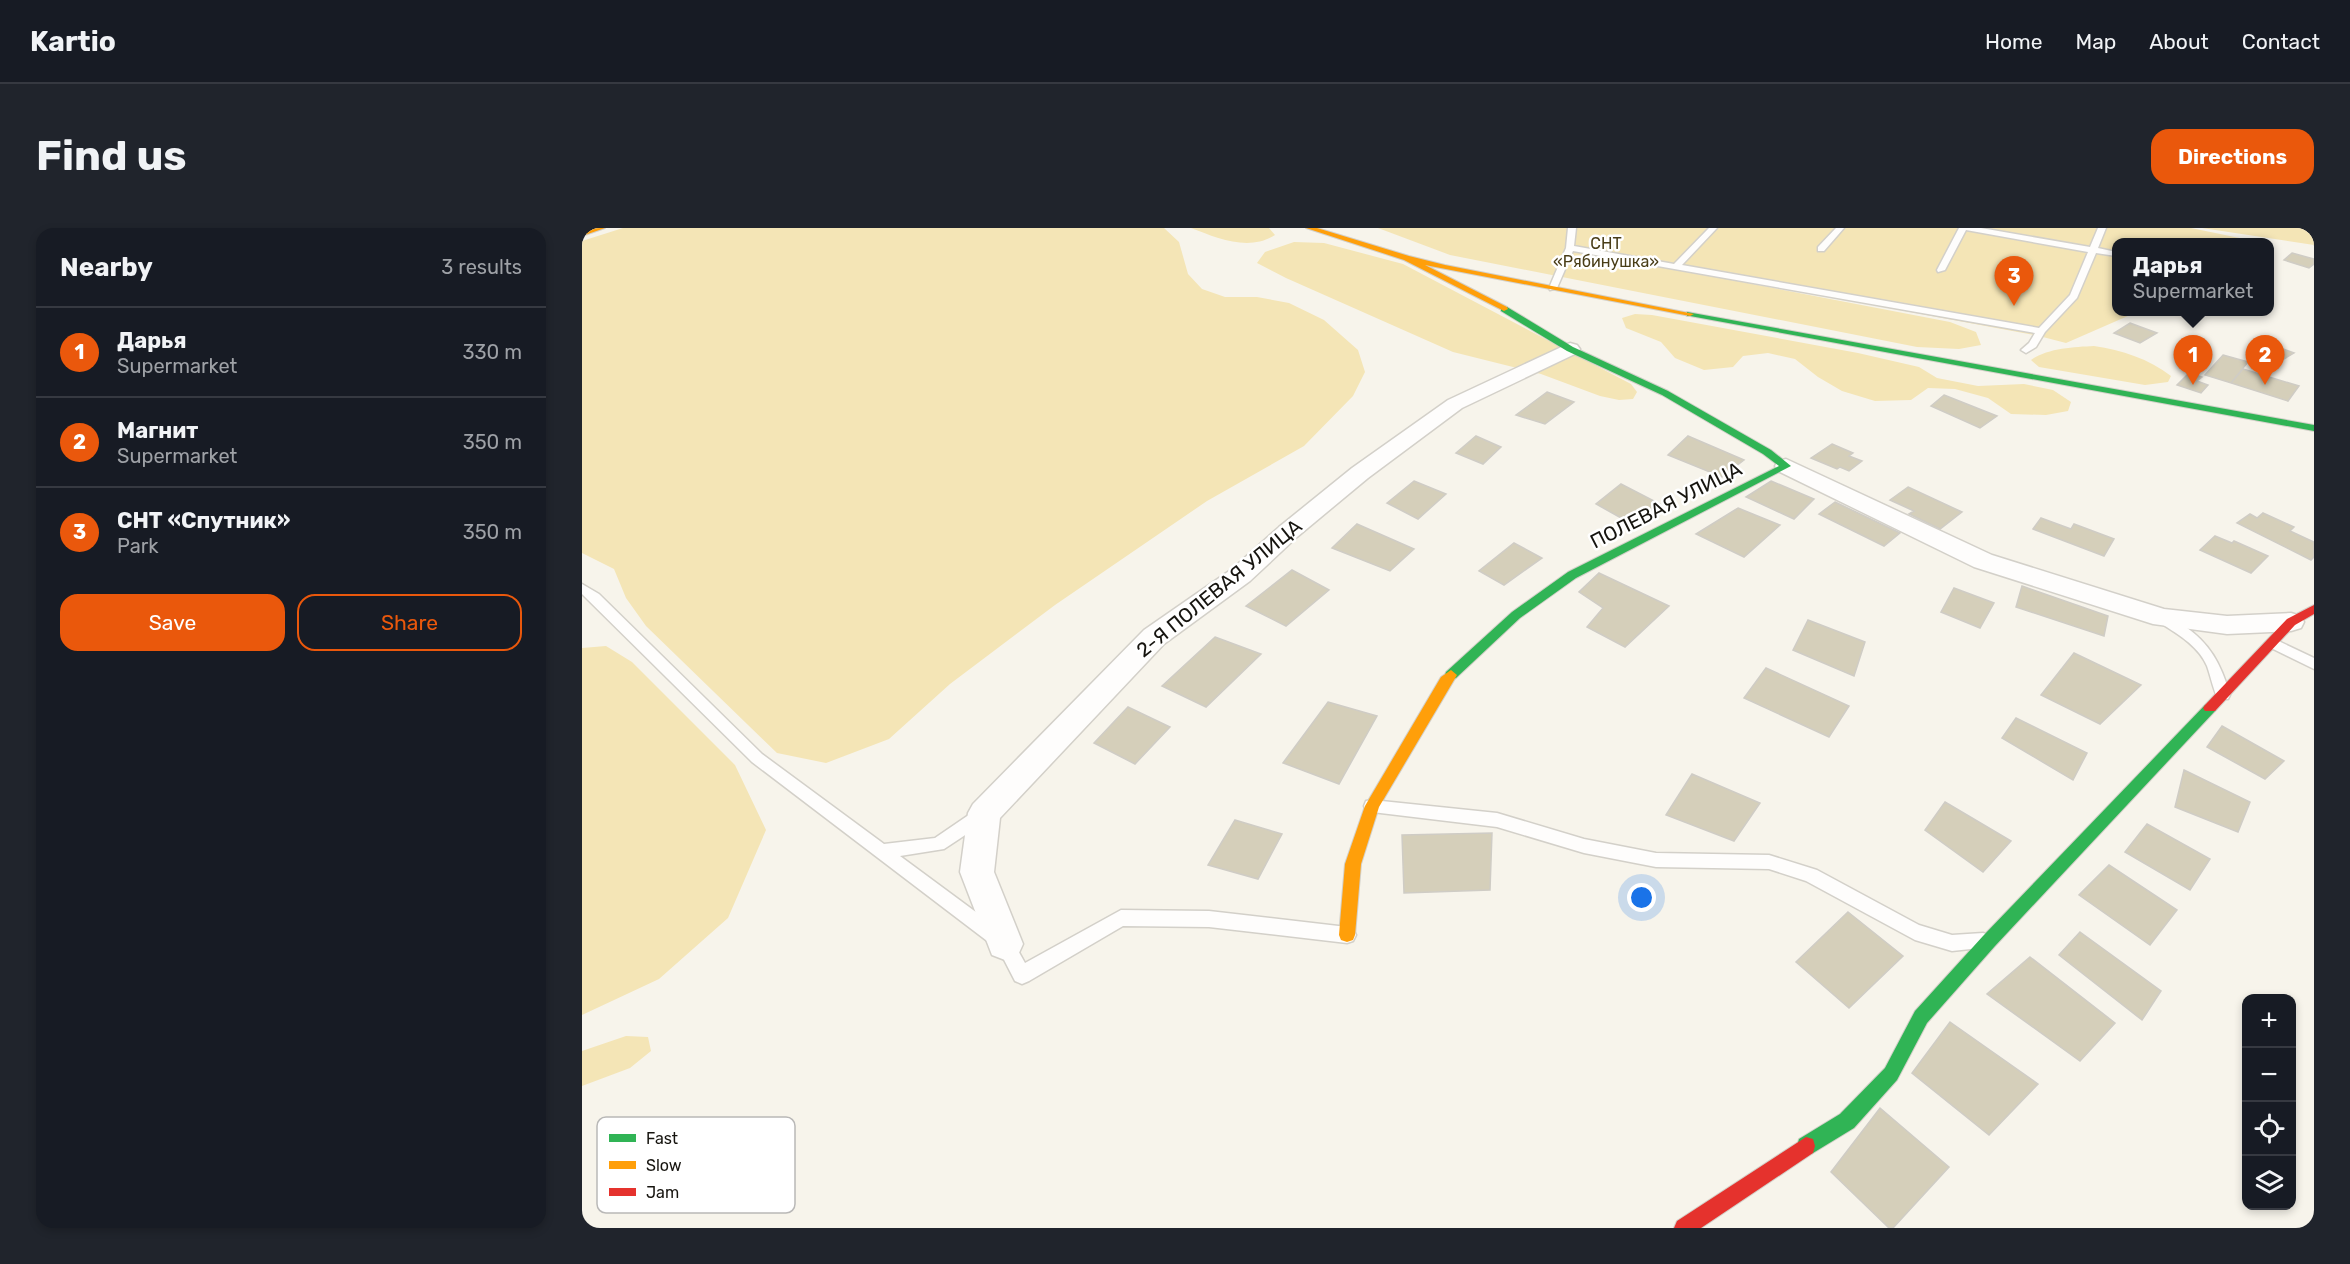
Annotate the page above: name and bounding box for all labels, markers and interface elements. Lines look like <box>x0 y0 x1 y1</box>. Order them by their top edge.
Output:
text: Kartio <box>30 25 116 58</box>
text: Home <box>1985 29 2042 54</box>
text: Map <box>2075 29 2116 54</box>
text: About <box>2149 29 2209 54</box>
text: Contact <box>2242 29 2320 54</box>
button: Directions <box>2151 129 2314 184</box>
text: Find us <box>36 131 187 181</box>
park label: СНТ «Рябинушка» <box>1553 234 1659 271</box>
popup <box>2112 238 2274 316</box>
text: Nearby <box>60 252 153 283</box>
text: Дарья <box>2133 252 2202 279</box>
text: 3 results <box>441 255 522 279</box>
pin: 3 <box>1994 256 2034 306</box>
text: Supermarket <box>2133 279 2253 303</box>
text: Дарья <box>117 327 187 354</box>
pin: 1 <box>2174 336 2212 385</box>
pin: 2 <box>2246 336 2284 385</box>
text: 1 <box>75 340 84 364</box>
text: 330 m <box>463 340 522 364</box>
text: Supermarket <box>117 354 237 378</box>
text: Магнит <box>117 417 198 444</box>
text: 2 <box>73 430 86 454</box>
text: 350 m <box>463 430 522 454</box>
text: Supermarket <box>117 444 237 468</box>
street label: ПОЛЕВАЯ УЛИЦА <box>1586 456 1746 554</box>
text: СНТ «Спутник» <box>117 507 291 534</box>
street label: 2-Я ПОЛЕВАЯ УЛИЦА <box>1131 514 1307 662</box>
text: 3 <box>73 520 86 544</box>
text: 350 m <box>463 520 522 544</box>
text: Park <box>117 534 159 558</box>
button: Save <box>60 594 285 651</box>
button: Share <box>297 594 522 651</box>
your location <box>1627 883 1656 912</box>
map controls <box>2242 994 2296 1210</box>
button: + <box>2242 994 2296 1048</box>
button: − <box>2242 1048 2296 1102</box>
button: locate <box>2242 1102 2296 1156</box>
legend <box>597 1117 795 1213</box>
text: Fast <box>646 1129 678 1148</box>
text: Slow <box>646 1156 682 1175</box>
button: layers <box>2242 1156 2296 1210</box>
text: Jam <box>646 1183 679 1202</box>

